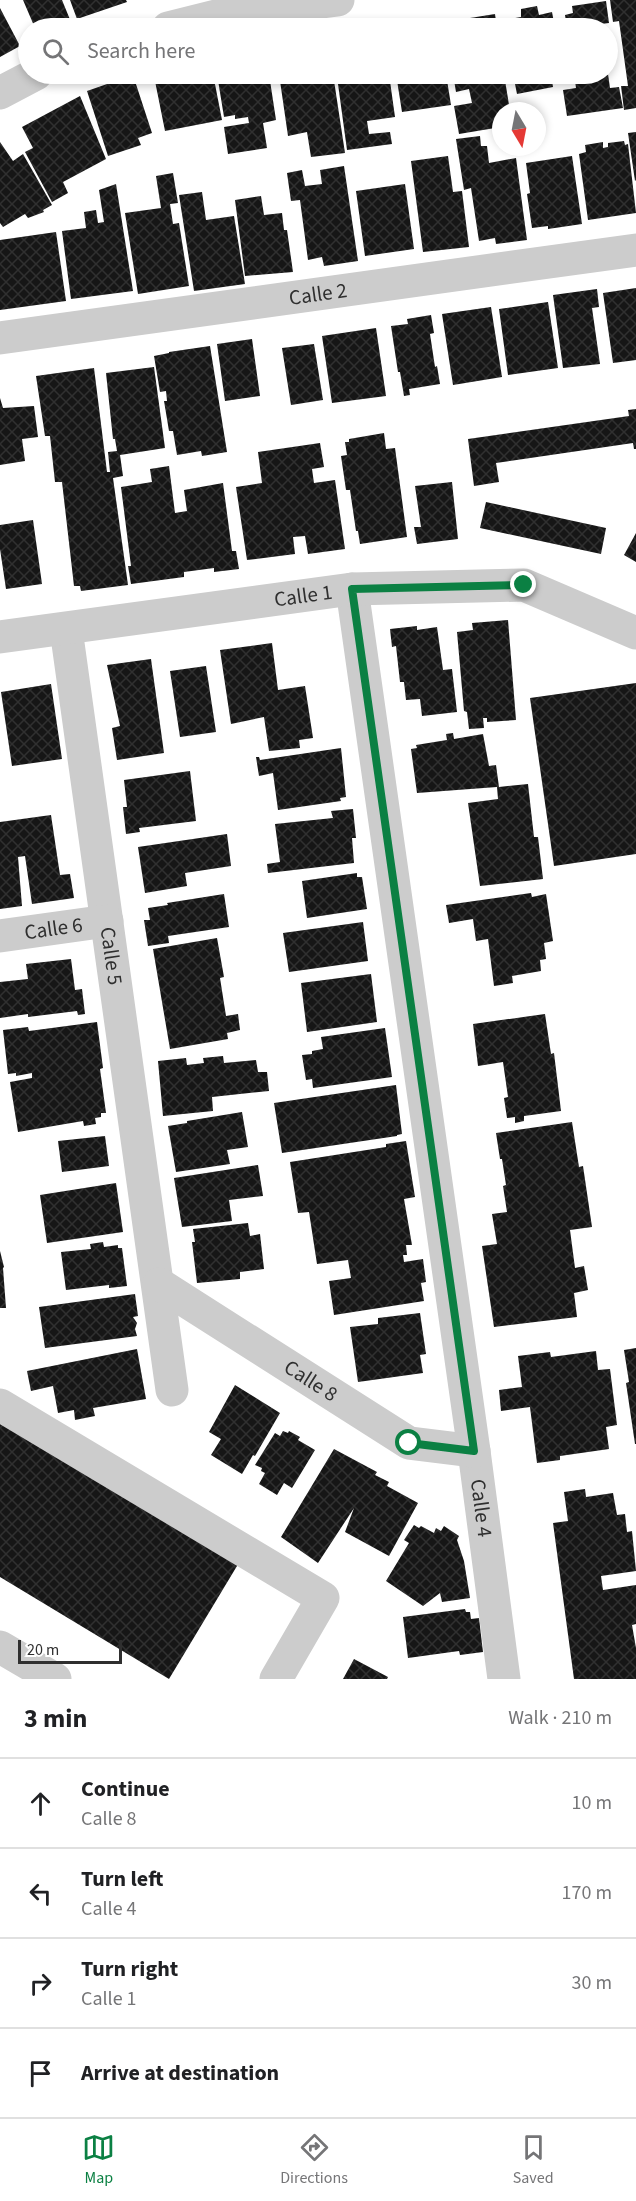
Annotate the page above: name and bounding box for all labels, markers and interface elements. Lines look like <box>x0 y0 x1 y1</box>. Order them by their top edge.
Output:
search box <box>18 18 618 84</box>
icon: search <box>39 35 72 68</box>
text: Search here <box>87 35 195 67</box>
north arrow <box>492 102 546 156</box>
street label: Calle 2 <box>287 275 349 313</box>
route end <box>510 571 536 597</box>
street label: Calle 1 <box>272 577 334 614</box>
street label: Calle 6 <box>22 910 84 947</box>
street label: Calle 5 <box>93 925 130 987</box>
street label: Calle 8 <box>278 1352 344 1409</box>
route start <box>395 1429 421 1455</box>
street label: Calle 4 <box>463 1477 500 1539</box>
scale bar <box>18 1637 122 1664</box>
text: 20 m <box>27 1639 59 1661</box>
text: 3 min <box>24 1700 87 1737</box>
text: Walk · 210 m <box>508 1704 612 1732</box>
text: Continue <box>81 1773 170 1805</box>
icon: ahead <box>24 1787 57 1820</box>
text: 10 m <box>572 1789 612 1817</box>
text: Calle 8 <box>81 1805 137 1833</box>
text: Turn left <box>81 1863 163 1895</box>
icon: left <box>24 1877 57 1910</box>
text: 170 m <box>562 1879 612 1907</box>
text: Calle 4 <box>81 1895 137 1923</box>
text: Turn right <box>81 1953 178 1985</box>
icon: right <box>24 1967 57 2000</box>
text: 30 m <box>572 1969 612 1997</box>
text: Calle 1 <box>81 1985 137 2013</box>
icon: arrive <box>24 2057 57 2090</box>
text: Arrive at destination <box>81 2057 279 2089</box>
tab: Map <box>82 2131 115 2189</box>
tab: Directions <box>280 2131 348 2189</box>
tab: Saved <box>513 2131 554 2189</box>

